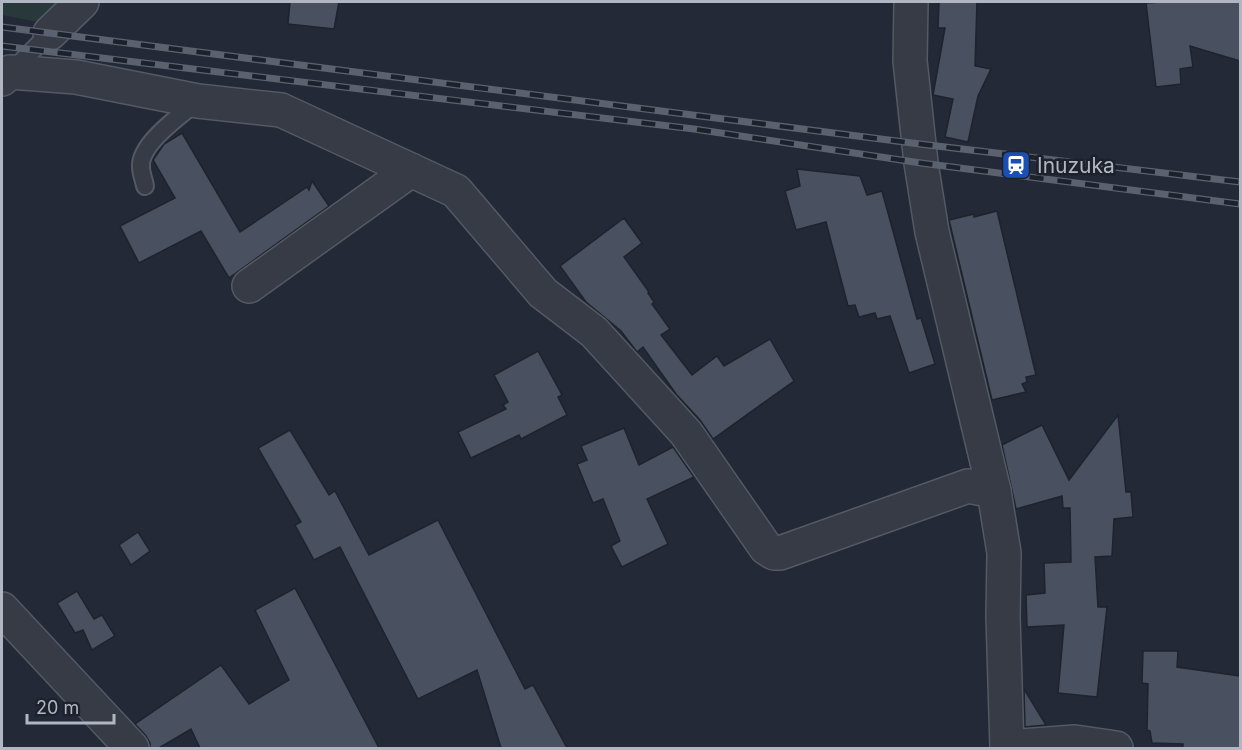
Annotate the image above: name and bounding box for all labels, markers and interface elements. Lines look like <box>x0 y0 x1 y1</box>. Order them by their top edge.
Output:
station icon: Inuzuka <box>1000 149 1032 181</box>
place label: Inuzuka <box>1037 153 1115 178</box>
scale bar <box>27 687 114 725</box>
text: 20 m <box>36 697 79 718</box>

